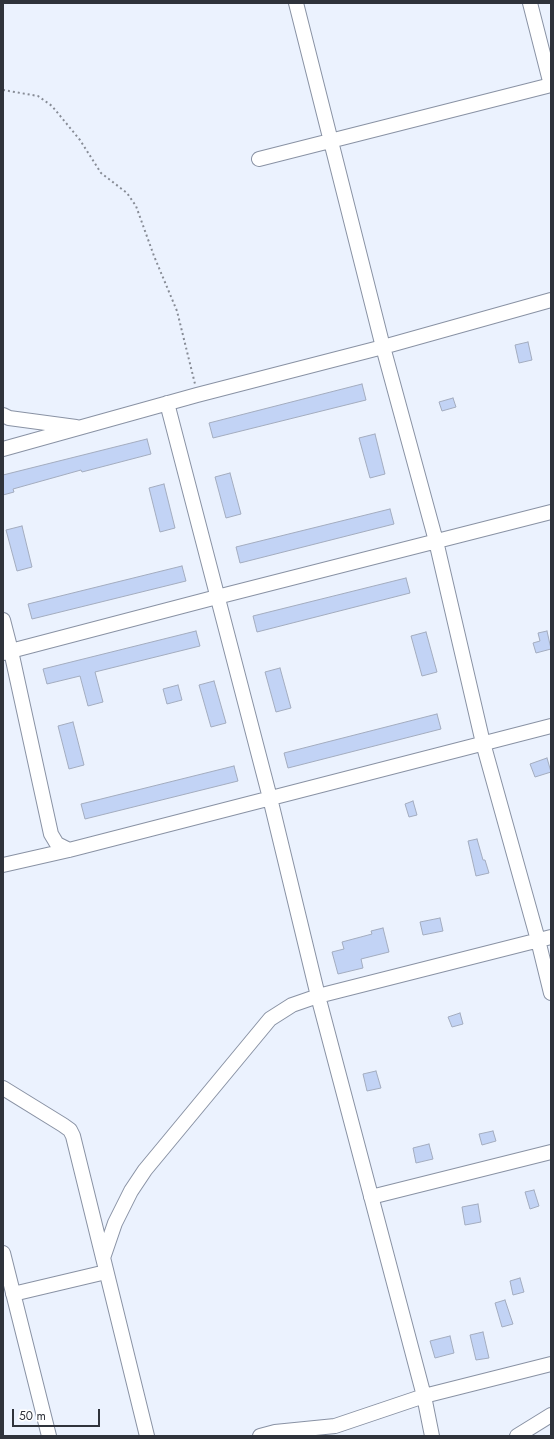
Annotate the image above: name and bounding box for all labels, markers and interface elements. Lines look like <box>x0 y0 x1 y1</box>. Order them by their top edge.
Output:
scale bar <box>14 1401 102 1427</box>
text: 50 m <box>19 1407 46 1425</box>

